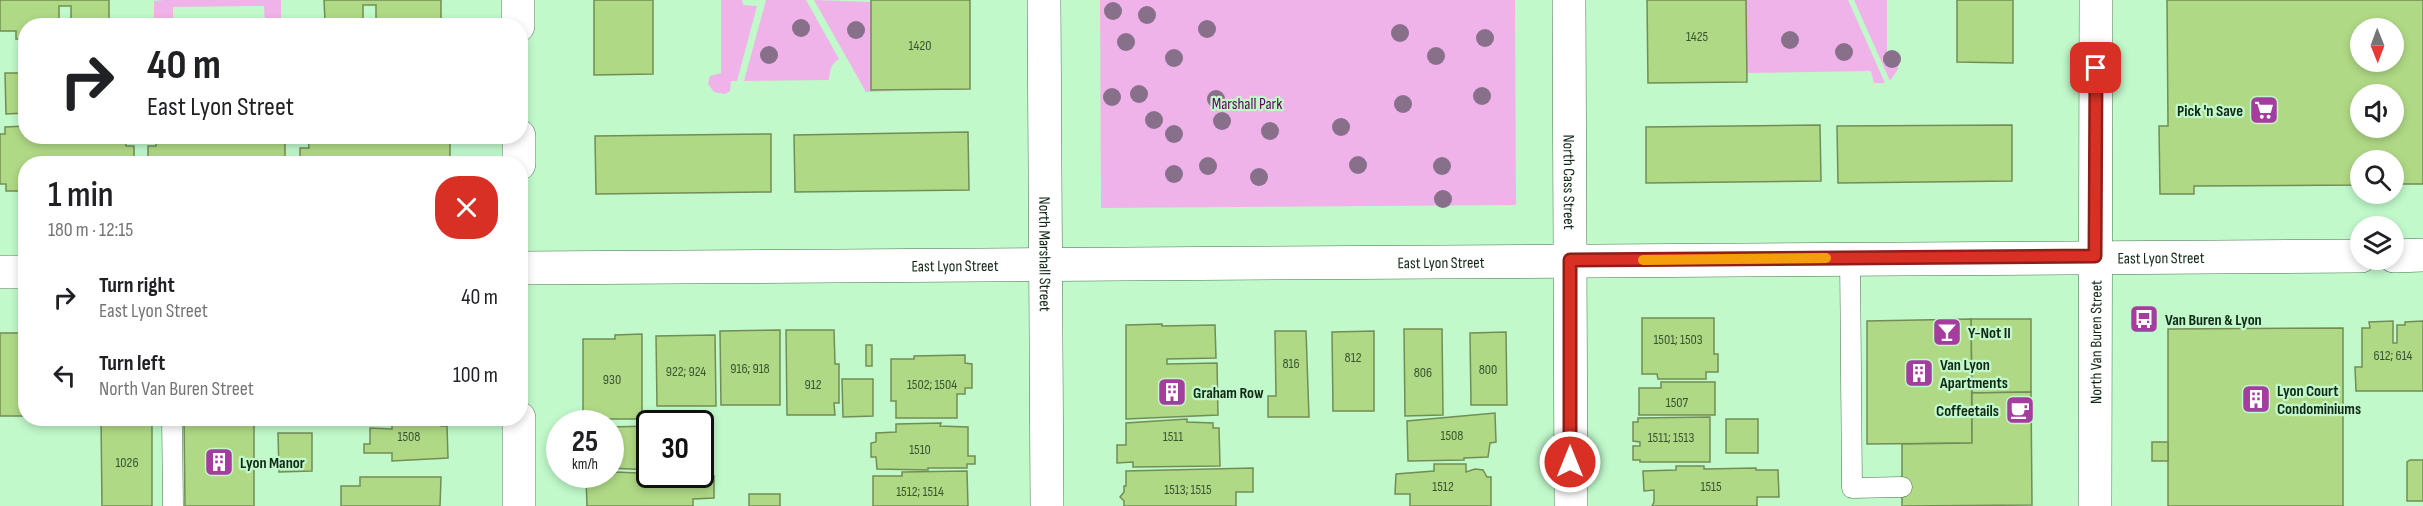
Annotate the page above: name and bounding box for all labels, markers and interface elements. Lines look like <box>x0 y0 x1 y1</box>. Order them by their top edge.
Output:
north arrow <box>2350 18 2404 72</box>
map controls <box>2350 18 2404 270</box>
house number: 1425 <box>1686 28 1708 45</box>
house number: 1420 <box>909 37 931 54</box>
text: 40 m <box>147 40 221 91</box>
icon: right <box>48 42 126 120</box>
pin <box>2070 42 2121 93</box>
icon: arrive <box>2079 51 2112 84</box>
button: sound <box>2350 84 2404 138</box>
text: East Lyon Street <box>147 91 294 123</box>
supermarket icon: Pick 'n Save <box>2248 94 2280 126</box>
park label: Marshall Park <box>1212 95 1282 114</box>
place label: Pick 'n Save <box>2177 102 2243 121</box>
street label: North Cass Street <box>1559 134 1578 230</box>
button: search <box>2350 150 2404 204</box>
text: 1 min <box>48 174 113 217</box>
button: close <box>435 176 498 239</box>
street label: North Marshall Street <box>1034 196 1054 312</box>
button: layers <box>2350 216 2404 270</box>
text: 180 m · 12:15 <box>48 218 133 242</box>
street label: East Lyon Street <box>2117 249 2205 269</box>
street label: East Lyon Street <box>1397 254 1485 273</box>
street label: East Lyon Street <box>911 257 999 276</box>
text: Turn right <box>99 272 175 299</box>
street label: North Van Buren Street <box>2087 280 2106 404</box>
icon: right <box>48 281 81 314</box>
text: 40 m <box>461 284 498 311</box>
text: East Lyon Street <box>99 299 208 323</box>
bus stop icon: Van Buren & Lyon <box>2128 303 2160 335</box>
place label: Van Buren & Lyon <box>2165 311 2262 330</box>
bar icon: Y-Not II <box>1931 316 1963 348</box>
place label: Y-Not II <box>1968 324 2011 343</box>
house number: 1501; 1503 <box>1653 331 1703 348</box>
house number: 612; 614 <box>2374 347 2413 364</box>
house number: 812 <box>1345 349 1362 366</box>
text: Turn left <box>99 350 165 377</box>
house number: 816 <box>1282 355 1300 372</box>
place label: Van Lyon Apartments <box>1939 356 2008 393</box>
building icon: Van Lyon Apartments <box>1903 357 1935 389</box>
icon: left <box>48 359 81 392</box>
house number: 916; 918 <box>730 360 770 377</box>
house number: 800 <box>1479 361 1497 378</box>
text: 100 m <box>453 362 498 389</box>
house number: 922; 924 <box>666 363 706 380</box>
house number: 806 <box>1414 364 1432 381</box>
house number: 930 <box>603 371 621 388</box>
house number: 912 <box>804 376 822 393</box>
house number: 1502; 1504 <box>907 376 957 393</box>
building icon: Graham Row <box>1156 376 1188 408</box>
text: North Van Buren Street <box>99 377 254 401</box>
place label: Lyon Court Condominiums <box>2277 382 2361 419</box>
building icon: Lyon Court Condominiums <box>2240 383 2272 415</box>
place label: Graham Row <box>1193 384 1264 403</box>
house number: 1507 <box>1666 394 1689 411</box>
cafe icon: Coffeetails <box>2004 394 2036 426</box>
place label: Coffeetails <box>1936 402 1999 421</box>
speed limit sign: 30 <box>636 410 714 488</box>
text: 25 <box>572 424 598 460</box>
house number: 1508 <box>1441 427 1463 444</box>
house number: 1508 <box>398 428 420 445</box>
house number: 1511 <box>1163 428 1183 445</box>
house number: 1511; 1513 <box>1648 429 1694 446</box>
position arrow <box>1538 430 1602 494</box>
house number: 1510 <box>909 441 931 458</box>
building icon: Lyon Manor <box>203 446 235 478</box>
house number: 1026 <box>115 454 139 471</box>
place label: Lyon Manor <box>240 454 305 473</box>
text: km/h <box>572 455 598 474</box>
house number: 1512 <box>1432 478 1454 495</box>
house number: 1515 <box>1700 478 1722 495</box>
house number: 1513; 1515 <box>1164 481 1212 498</box>
house number: 1512; 1514 <box>896 483 944 500</box>

